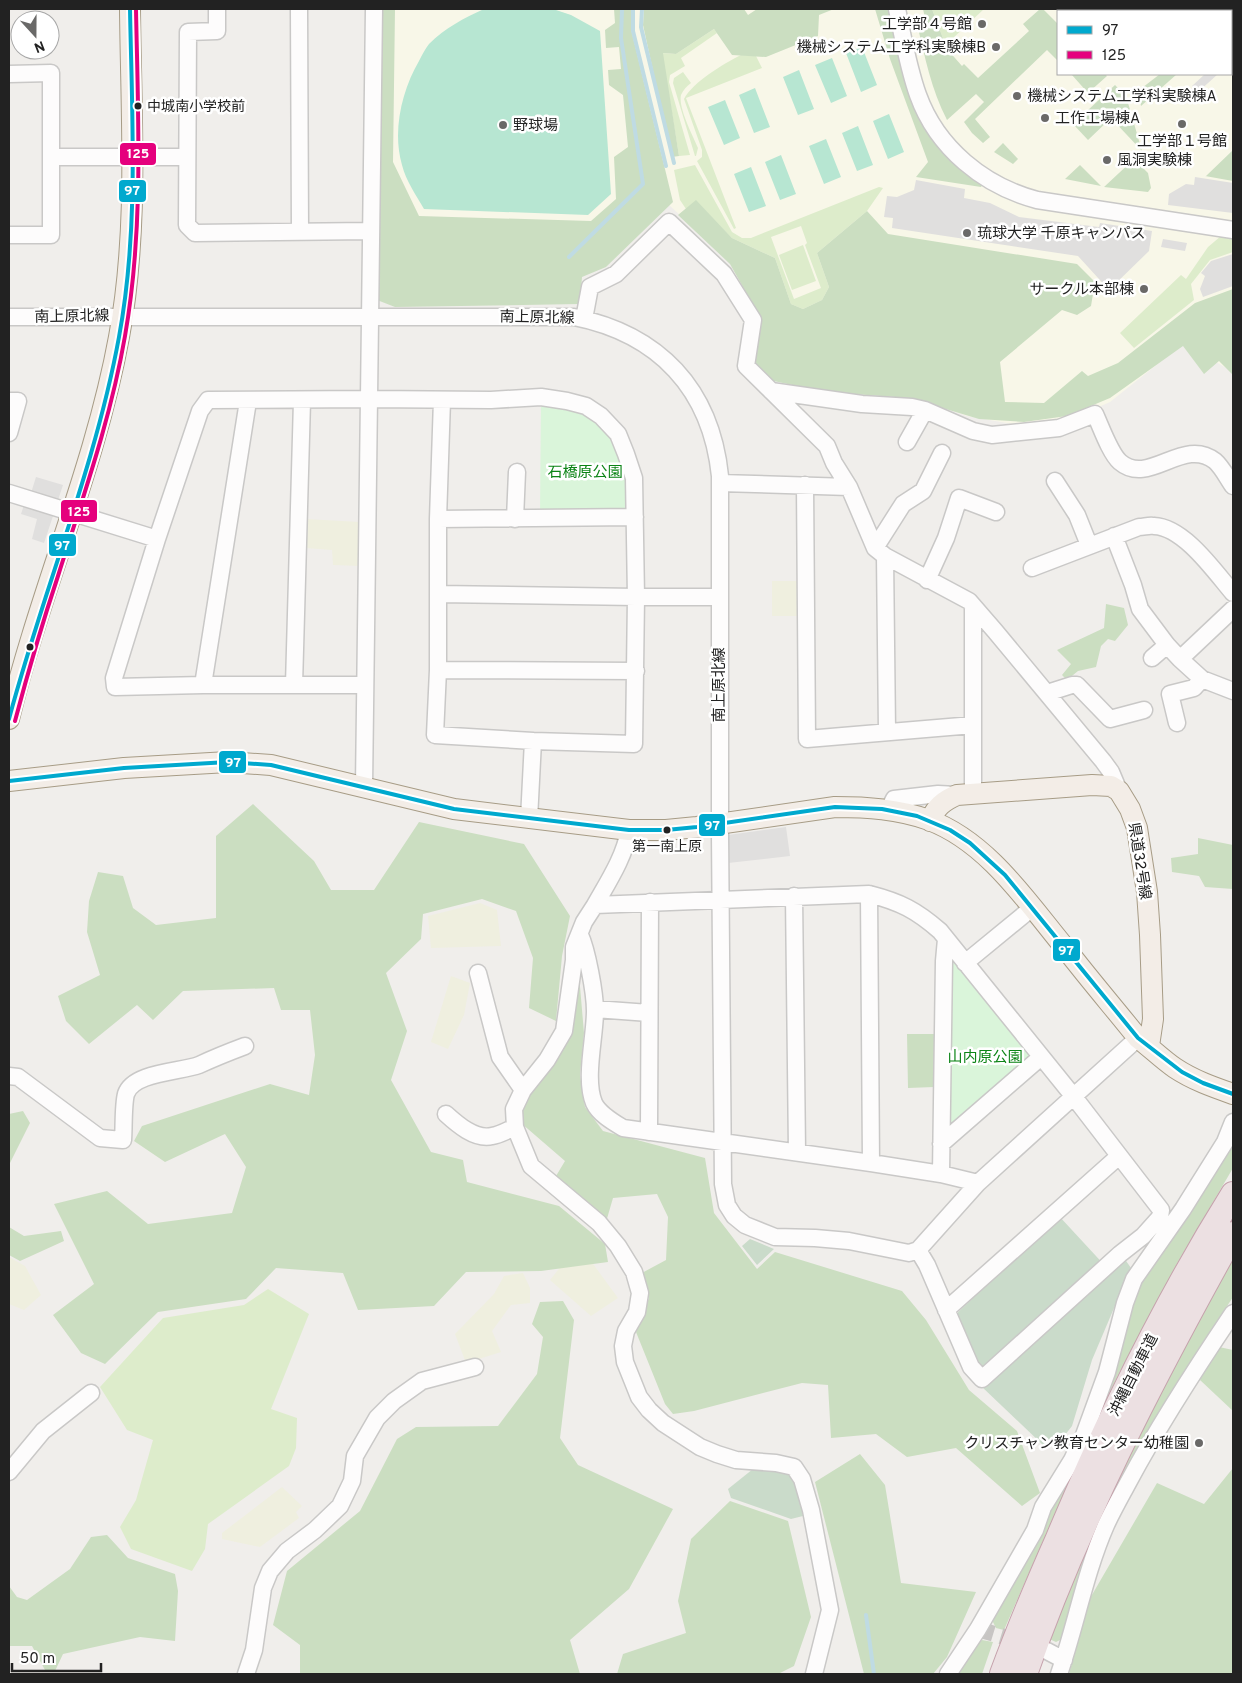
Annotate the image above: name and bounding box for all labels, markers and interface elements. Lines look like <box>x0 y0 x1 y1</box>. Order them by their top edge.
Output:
north arrow <box>10 10 60 60</box>
legend <box>1057 10 1232 75</box>
place label: 工学部４号館 <box>882 16 972 35</box>
marker: 工学部４号館 <box>976 18 988 30</box>
text: 97 <box>1102 22 1119 41</box>
text: N <box>31 36 47 55</box>
place label: 機械システム工学科実験棟B <box>797 38 986 58</box>
marker: 機械システム工学科実験棟B <box>990 41 1002 53</box>
text: 125 <box>1102 47 1126 66</box>
place label: 機械システム工学科実験棟A <box>1027 87 1217 107</box>
marker: 機械システム工学科実験棟A <box>1011 90 1023 102</box>
place label: 中城南小学校前 <box>147 98 245 116</box>
marker: 中城南小学校前 <box>133 101 143 111</box>
place label: 工作工場棟A <box>1055 109 1140 129</box>
marker: 工作工場棟A <box>1039 112 1051 124</box>
place label: 野球場 <box>513 117 558 136</box>
marker: 工学部１号館 <box>1176 118 1188 130</box>
marker: 野球場 <box>497 119 509 131</box>
place label: 工学部１号館 <box>1137 133 1227 152</box>
line badge: 125 <box>119 142 157 166</box>
text: 125 <box>127 146 149 163</box>
place label: 風洞実験棟 <box>1117 151 1192 171</box>
marker: 風洞実験棟 <box>1101 154 1113 166</box>
line badge: 97 <box>118 179 147 203</box>
text: 97 <box>124 183 140 200</box>
place label: 琉球大学 千原キャンパス <box>977 225 1146 244</box>
marker: 琉球大学 千原キャンパス <box>961 227 973 239</box>
place label: サークル本部棟 <box>1029 280 1134 300</box>
marker: サークル本部棟 <box>1138 283 1150 295</box>
street label: 南上原北線 <box>34 306 110 328</box>
street label: 南上原北線 <box>499 307 575 329</box>
park label: 石橋原公園 <box>547 464 623 483</box>
line badge: 125 <box>60 499 98 523</box>
text: 125 <box>68 504 90 521</box>
line badge: 97 <box>48 533 77 557</box>
text: 97 <box>54 538 70 555</box>
unlabelled marker <box>25 642 35 652</box>
street label: 南上原北線 <box>710 647 730 723</box>
line badge: 97 <box>218 750 247 774</box>
text: 97 <box>225 755 241 772</box>
line badge: 97 <box>698 813 726 837</box>
text: 97 <box>704 818 720 835</box>
street label: 県道32号線 <box>1123 821 1154 901</box>
marker: 第一南上原 <box>662 825 672 835</box>
place label: 第一南上原 <box>632 838 702 856</box>
line badge: 97 <box>1052 938 1081 962</box>
text: 97 <box>1058 943 1074 960</box>
park label: 山内原公園 <box>947 1049 1023 1068</box>
street label: 沖縄自動車道 <box>1105 1331 1163 1420</box>
place label: クリスチャン教育センター幼稚園 <box>964 1435 1189 1454</box>
marker: クリスチャン教育センター幼稚園 <box>1193 1437 1205 1449</box>
scale bar <box>12 1640 101 1672</box>
text: 50 m <box>20 1650 55 1669</box>

